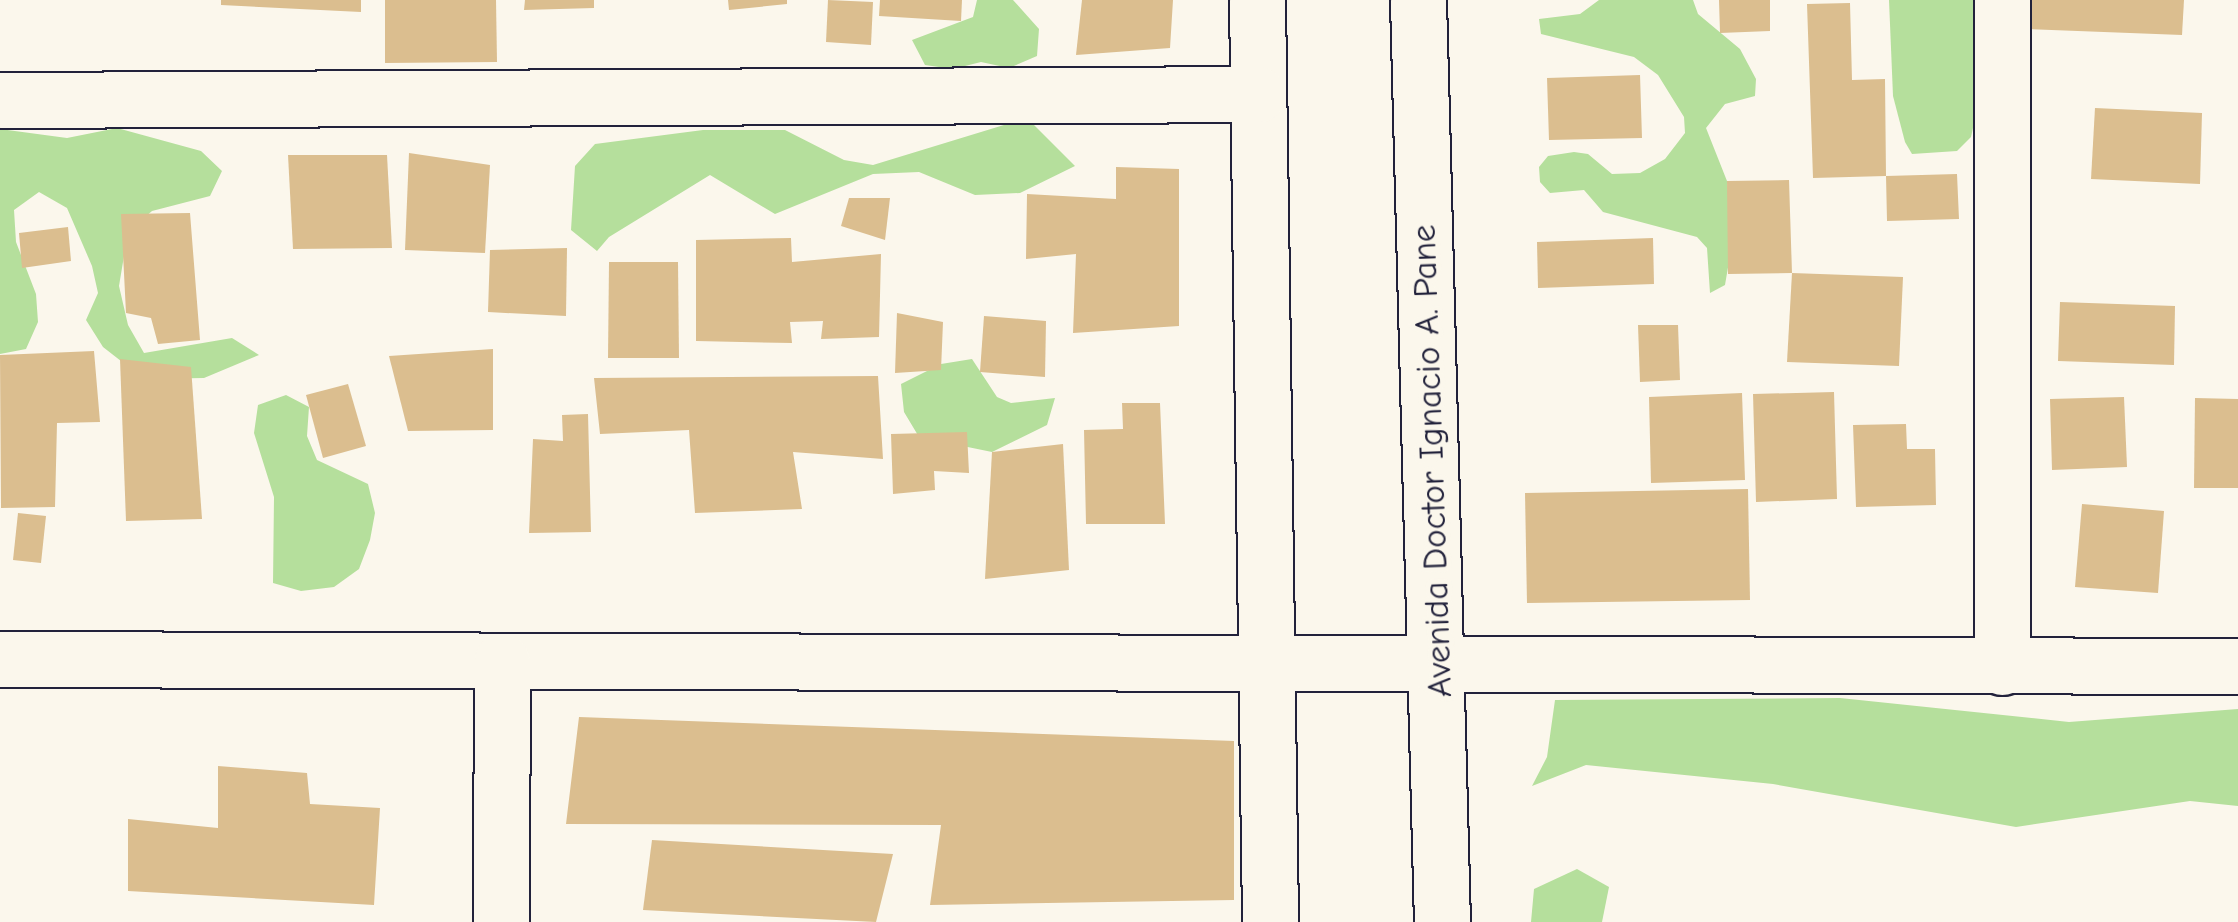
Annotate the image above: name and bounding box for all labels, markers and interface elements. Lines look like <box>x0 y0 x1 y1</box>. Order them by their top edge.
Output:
street label: Avenida Doctor Ignacio A. Pane <box>1403 224 1461 698</box>

